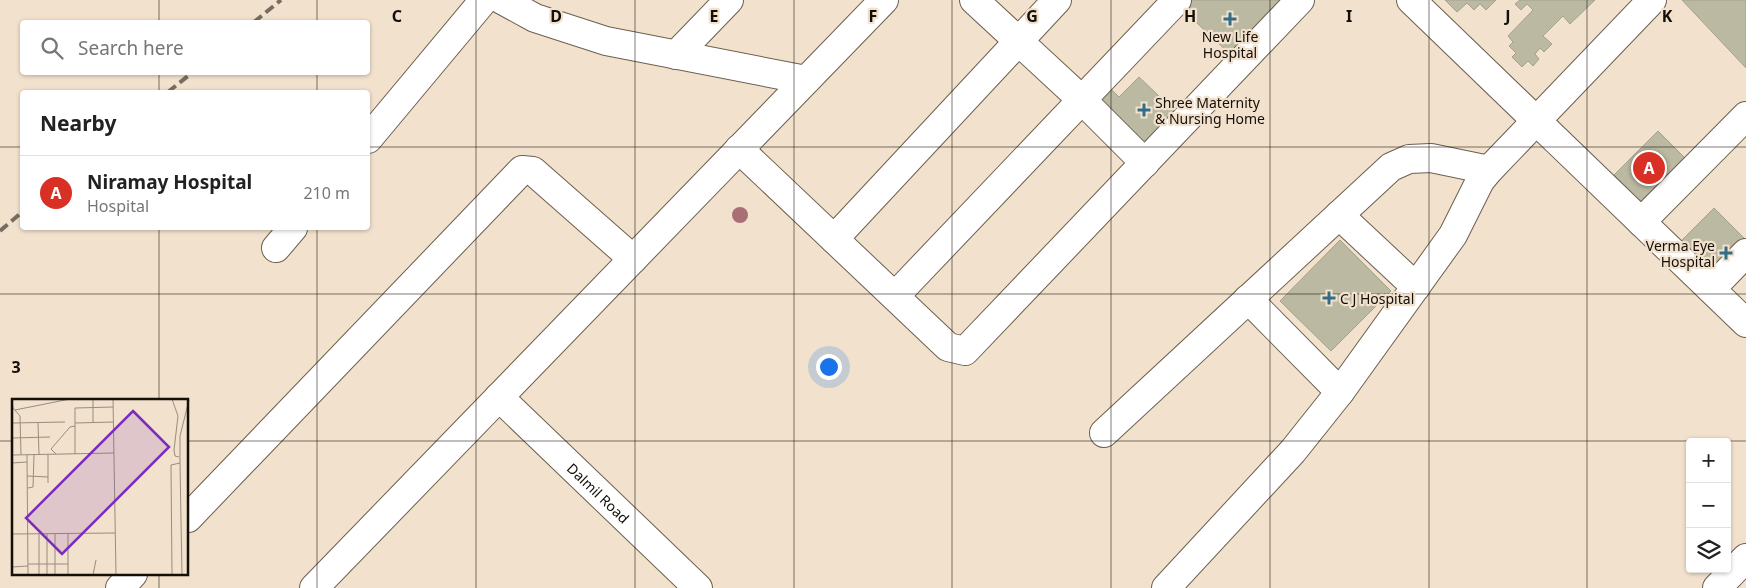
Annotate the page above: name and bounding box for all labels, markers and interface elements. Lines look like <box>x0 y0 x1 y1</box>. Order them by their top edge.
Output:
text: C <box>392 5 402 27</box>
text: D <box>550 5 562 27</box>
text: E <box>710 5 719 27</box>
text: F <box>869 5 877 27</box>
text: G <box>1026 5 1038 27</box>
text: H <box>1184 5 1196 27</box>
text: I <box>1346 5 1352 27</box>
text: J <box>1503 5 1511 27</box>
text: K <box>1662 5 1673 27</box>
marker: New Life Hospital <box>1223 12 1237 26</box>
search box <box>20 20 370 75</box>
place label: New Life Hospital <box>1202 27 1258 62</box>
icon: search <box>38 34 66 62</box>
text: Search here <box>78 35 184 61</box>
place label: Shree Maternity & Nursing Home <box>1155 93 1265 128</box>
marker: Shree Maternity & Nursing Home <box>1137 103 1151 117</box>
text: Nearby <box>40 109 116 137</box>
pin: A <box>1633 149 1665 187</box>
text: Niramay Hospital <box>87 169 252 195</box>
text: A <box>50 182 62 204</box>
text: 210 m <box>303 182 350 204</box>
text: Hospital <box>87 195 149 217</box>
place label: Verma Eye Hospital <box>1646 236 1715 271</box>
marker: Verma Eye Hospital <box>1719 246 1733 260</box>
place label: C J Hospital <box>1340 289 1414 308</box>
marker: C J Hospital <box>1322 291 1336 305</box>
your location <box>816 354 842 380</box>
text: 3 <box>11 356 21 378</box>
inset map <box>12 399 189 576</box>
map controls <box>1686 438 1731 573</box>
button: + <box>1686 438 1731 483</box>
street label: Dalmil Road <box>563 458 634 527</box>
button: − <box>1686 483 1731 528</box>
button: layers <box>1686 528 1731 573</box>

